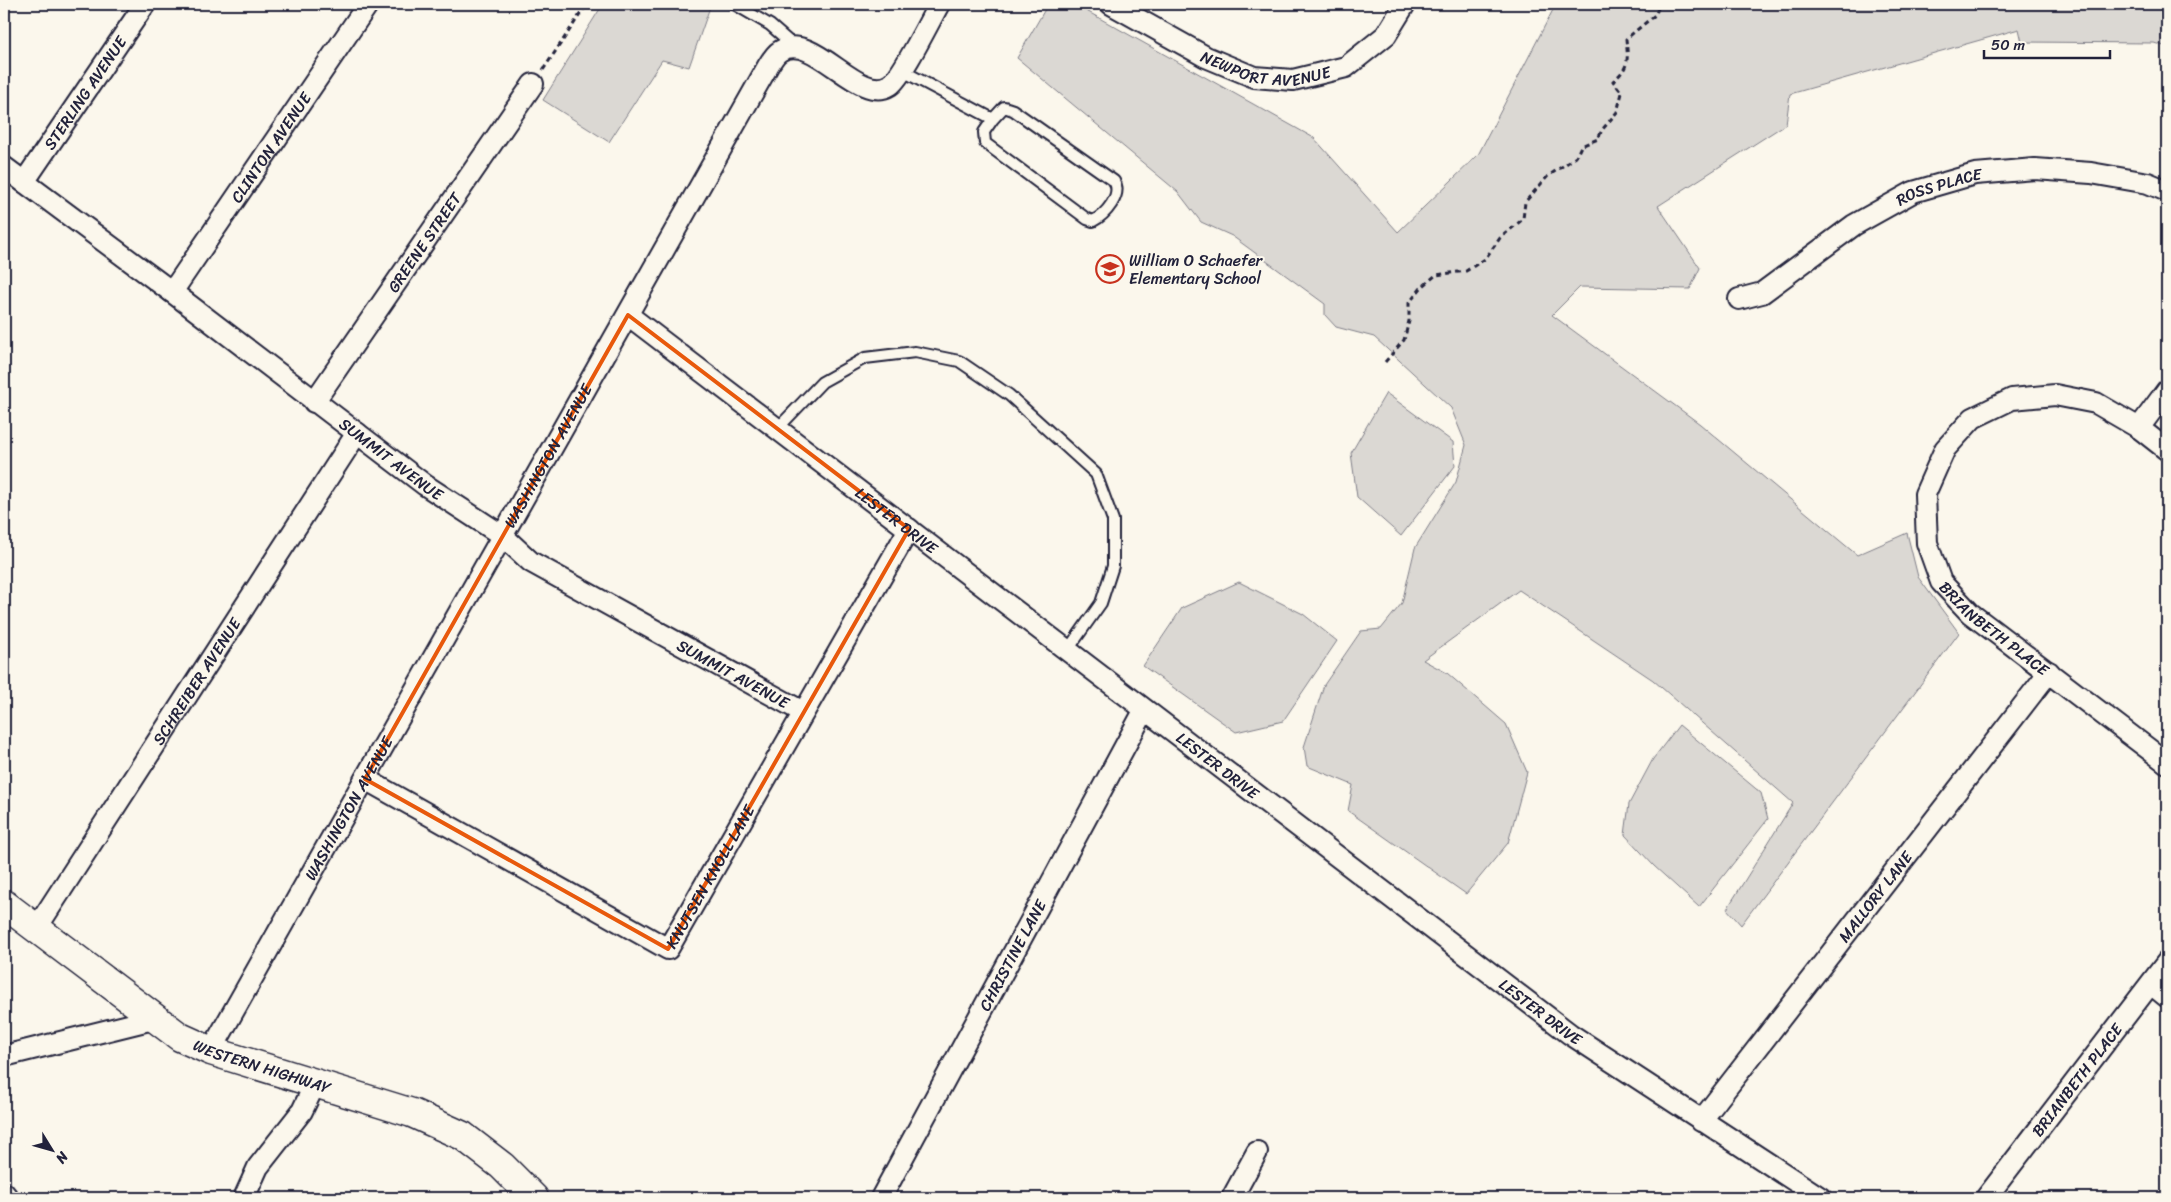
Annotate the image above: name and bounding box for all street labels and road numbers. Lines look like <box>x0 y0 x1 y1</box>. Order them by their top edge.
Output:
street label: STERLING AVENUE <box>36 29 135 156</box>
street label: NEWPORT AVENUE <box>1196 42 1335 95</box>
street label: CLINTON AVENUE <box>223 85 320 209</box>
street label: ROSS PLACE <box>1890 159 1983 214</box>
street label: GREENE STREET <box>379 185 470 299</box>
street label: WASHINGTON AVENUE <box>496 377 601 533</box>
street label: SUMMIT AVENUE <box>332 410 450 509</box>
street label: LESTER DRIVE <box>848 479 945 563</box>
street label: BRIANBETH PLACE <box>1932 574 2056 684</box>
street label: SCHREIBER AVENUE <box>145 611 249 751</box>
street label: SUMMIT AVENUE <box>671 631 796 717</box>
street label: LESTER DRIVE <box>1170 724 1266 808</box>
street label: WASHINGTON AVENUE <box>296 730 402 886</box>
street label: KNUTSEN KNOLL LANE <box>657 798 763 954</box>
street label: MALLORY LANE <box>1830 844 1921 949</box>
street label: CHRISTINE LANE <box>971 893 1055 1016</box>
street label: LESTER DRIVE <box>1492 971 1589 1054</box>
street label: BRIANBETH PLACE <box>2024 1016 2131 1143</box>
street label: WESTERN HIGHWAY <box>188 1031 336 1102</box>

